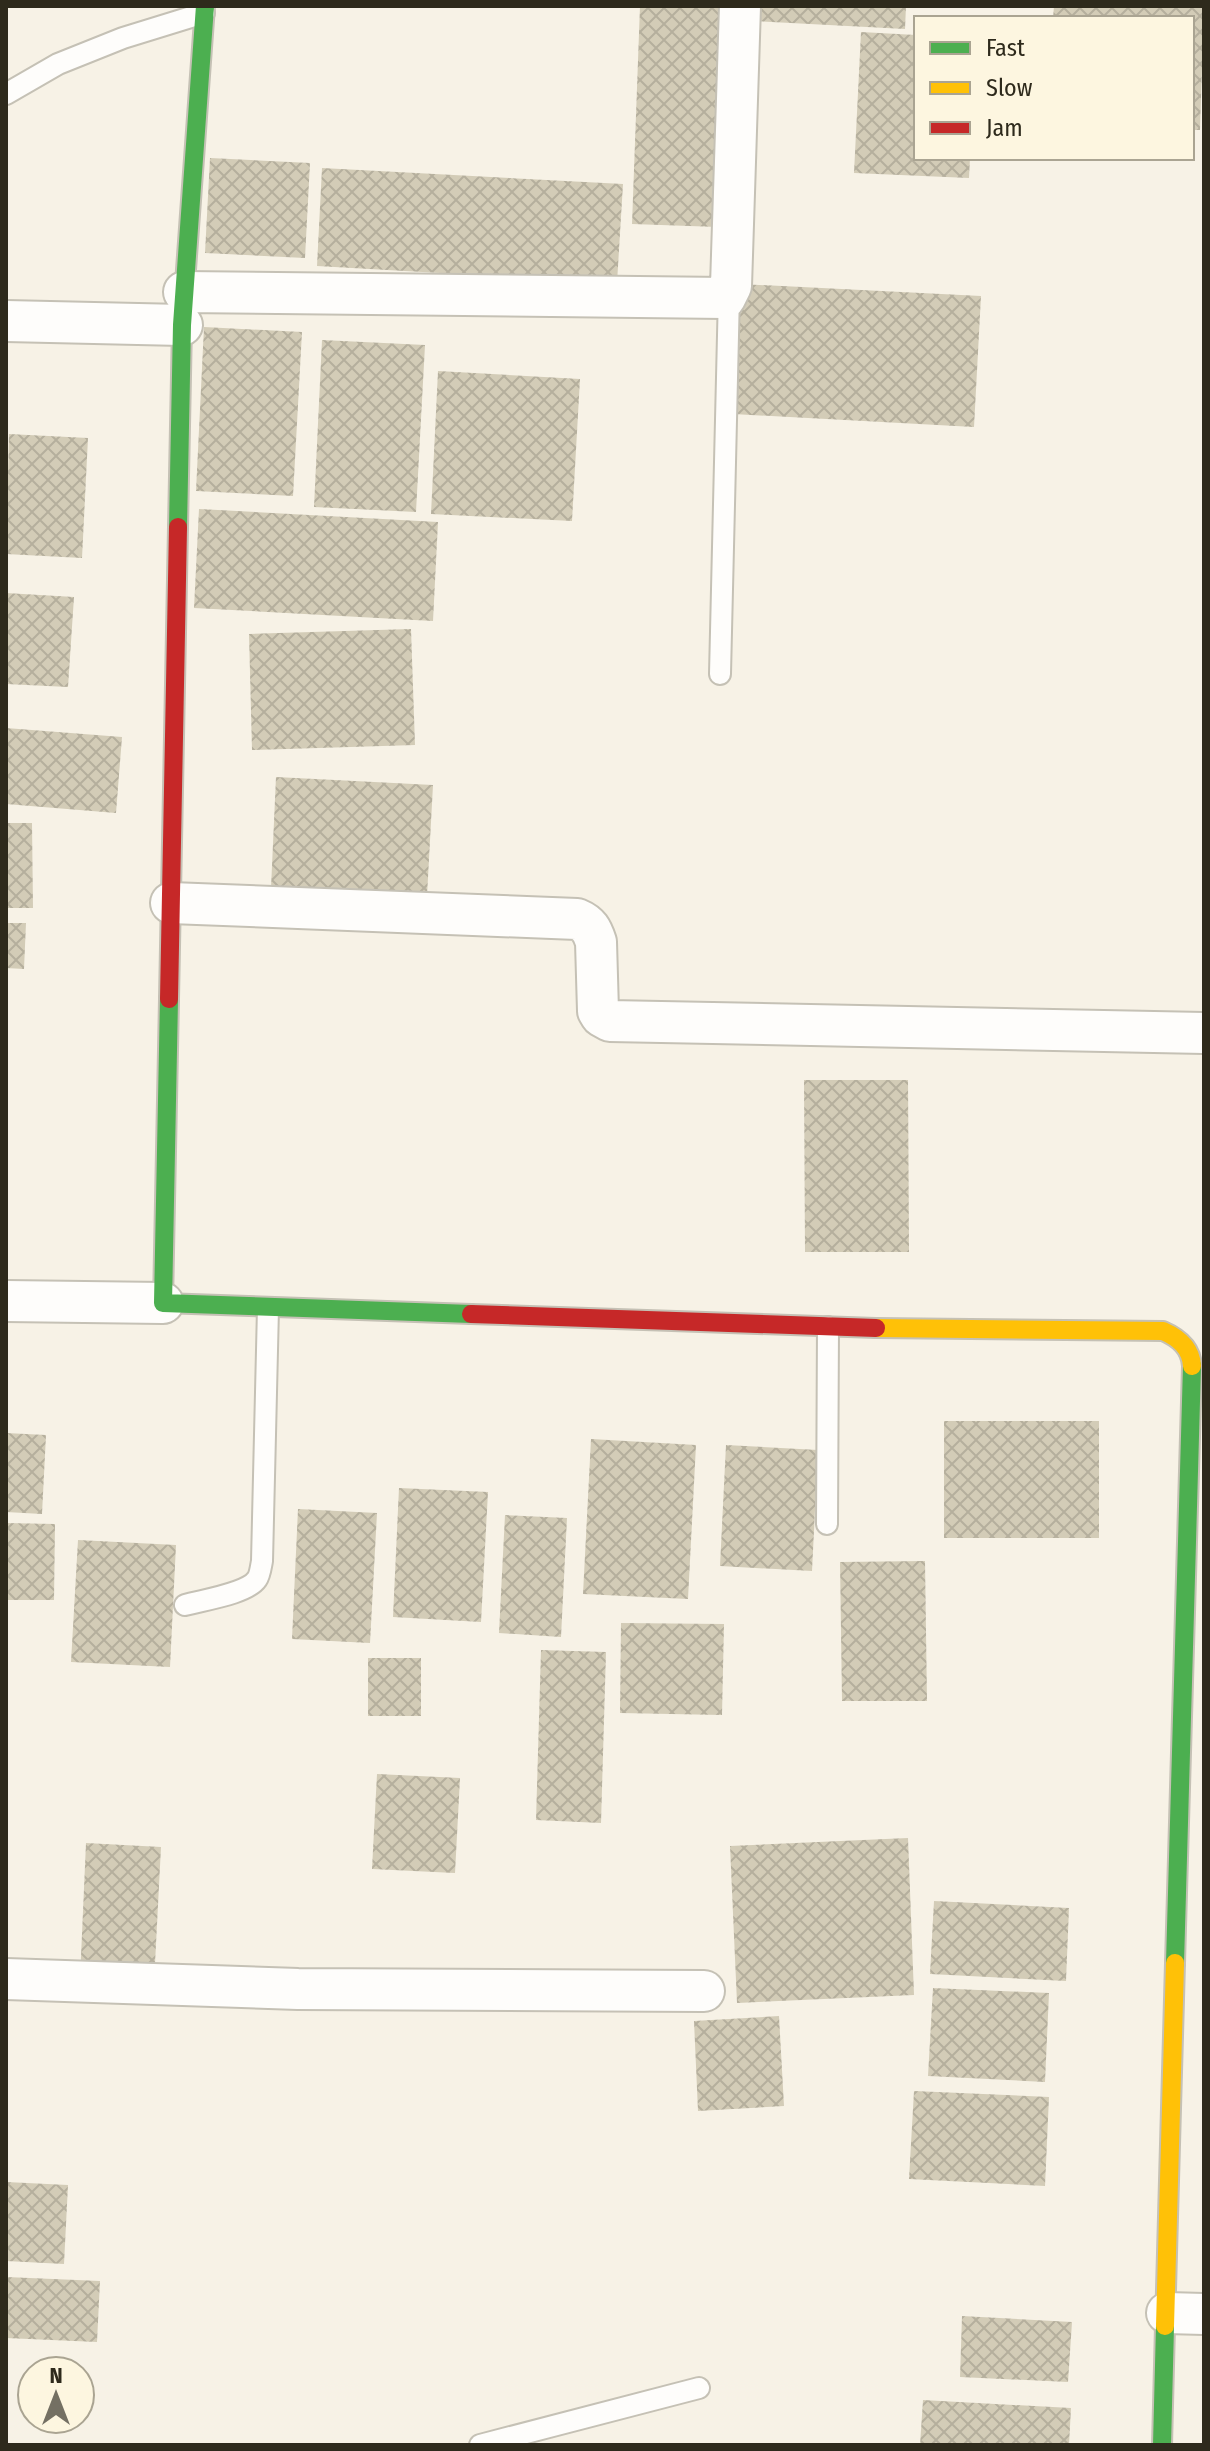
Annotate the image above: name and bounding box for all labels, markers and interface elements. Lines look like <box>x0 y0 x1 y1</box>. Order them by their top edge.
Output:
legend <box>914 16 1194 160</box>
text: Fast <box>986 34 1025 62</box>
text: Slow <box>986 74 1033 102</box>
text: Jam <box>986 114 1023 142</box>
north arrow <box>16 2355 96 2435</box>
text: N <box>49 2362 63 2389</box>

